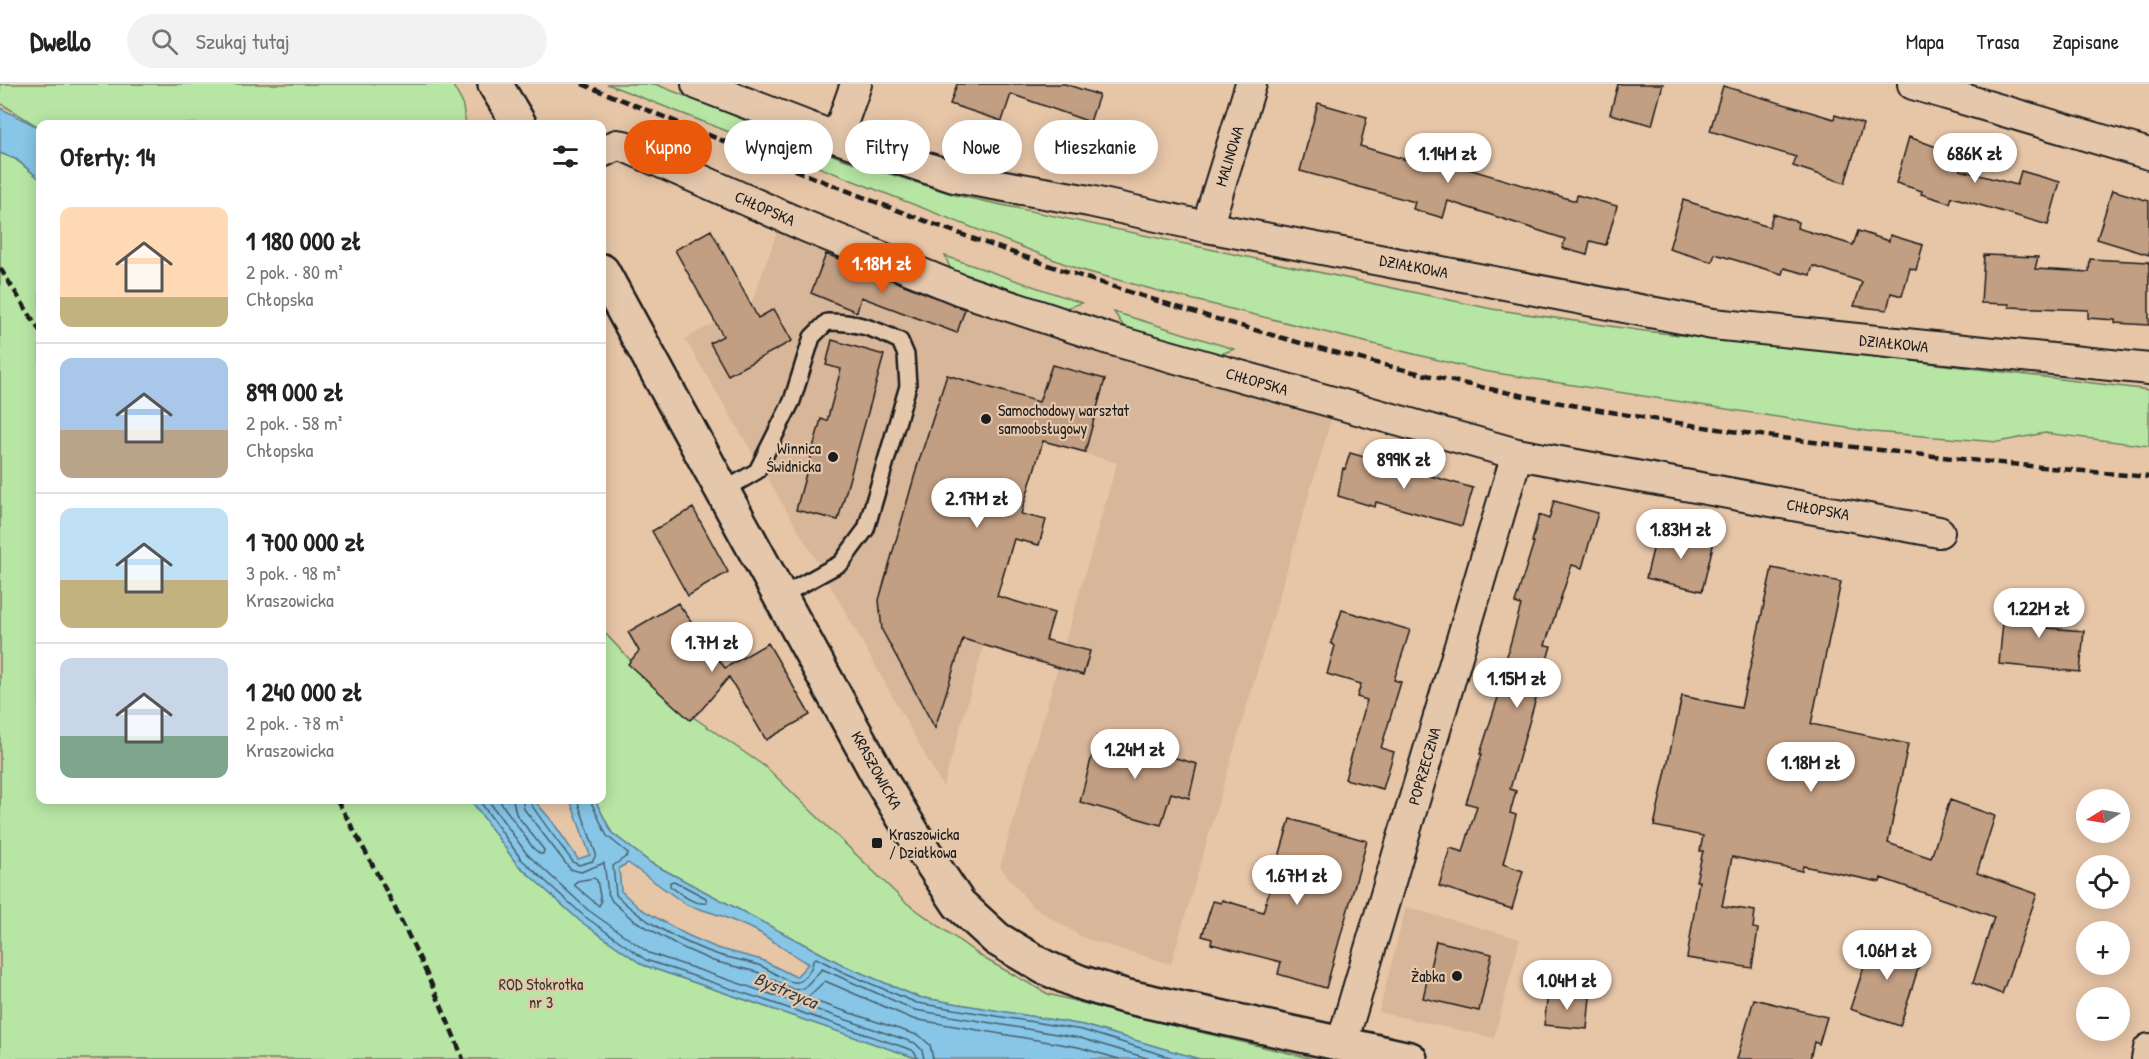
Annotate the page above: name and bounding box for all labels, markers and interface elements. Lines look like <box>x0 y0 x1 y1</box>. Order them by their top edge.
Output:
search box <box>127 14 547 68</box>
text: Dwello <box>30 22 91 60</box>
icon: search <box>148 25 181 58</box>
text: Szukaj tutaj <box>196 26 290 56</box>
text: Mapa <box>1906 27 1944 56</box>
text: Trasa <box>1977 27 2019 56</box>
text: Zapisane <box>2052 27 2119 56</box>
chip: Kupno <box>624 120 712 174</box>
chip: Wynajem <box>724 120 833 174</box>
chip: Filtry <box>845 120 930 174</box>
chip: Nowe <box>942 120 1022 174</box>
chip: Mieszkanie <box>1034 120 1158 174</box>
street label: MALINOWA <box>1209 123 1249 189</box>
pin: 1.14M zł <box>1386 133 1510 184</box>
pin: 686K zł <box>1920 133 2030 184</box>
text: Oferty: 14 <box>60 139 155 174</box>
text: 1.14M zł <box>1419 139 1477 166</box>
text: 686K zł <box>1947 139 2003 166</box>
icon: filters <box>549 140 582 173</box>
street label: CHŁOPSKA <box>731 185 799 231</box>
text: 1 180 000 zł <box>246 223 362 258</box>
icon: home <box>108 231 180 303</box>
pin: 1.18M zł <box>820 243 944 294</box>
text: 1.18M zł <box>852 249 912 276</box>
street label: DZIAŁKOWA <box>1378 249 1450 283</box>
text: 2 pok. · 80 m² <box>246 258 343 285</box>
text: Chłopska <box>246 285 313 312</box>
street label: DZIAŁKOWA <box>1858 328 1930 358</box>
street label: CHŁOPSKA <box>1223 362 1291 400</box>
text: 899 000 zł <box>246 374 344 409</box>
icon: home <box>108 382 180 454</box>
place label: Samochodowy warsztat samoobsługowy <box>998 399 1129 439</box>
text: 2 pok. · 58 m² <box>246 409 342 436</box>
marker: Samochodowy warsztat samoobsługowy <box>979 412 993 426</box>
text: Chłopska <box>246 436 313 463</box>
place label: Winnica Świdnicka <box>766 437 821 477</box>
pin: 899K zł <box>1349 439 1459 490</box>
text: 899K zł <box>1377 445 1431 472</box>
marker: Winnica Świdnicka <box>826 450 840 464</box>
pin: 2.17M zł <box>915 478 1039 529</box>
text: 2.17M zł <box>945 484 1009 511</box>
street label: CHŁOPSKA <box>1785 493 1851 525</box>
pin: 1.83M zł <box>1619 509 1743 560</box>
text: 1.83M zł <box>1650 515 1712 542</box>
text: 1 700 000 zł <box>246 524 366 559</box>
icon: home <box>108 532 180 604</box>
text: 3 pok. · 98 m² <box>246 559 341 586</box>
text: Kraszowicka <box>246 586 334 613</box>
pin: 1.22M zł <box>1977 588 2101 639</box>
text: 1.22M zł <box>2008 594 2070 621</box>
pin: 1.7M zł <box>657 622 767 673</box>
text: 1.7M zł <box>685 628 739 655</box>
pin: 1.15M zł <box>1455 658 1579 709</box>
text: 1.15M zł <box>1487 664 1547 691</box>
text: 1 240 000 zł <box>246 674 363 709</box>
icon: home <box>108 682 180 754</box>
text: 2 pok. · 78 m² <box>246 709 344 736</box>
street label: POPRZECZNA <box>1402 724 1446 807</box>
street label: KRASZOWICKA <box>846 727 908 813</box>
pin: 1.24M zł <box>1073 729 1197 780</box>
text: 1.24M zł <box>1104 735 1166 762</box>
text: Kraszowicka <box>246 736 334 763</box>
pin: 1.18M zł <box>1749 742 1873 793</box>
text: 1.18M zł <box>1781 748 1841 775</box>
north arrow <box>2076 789 2130 843</box>
map controls <box>2076 789 2130 1041</box>
place label: Kraszowicka / Działkowa <box>889 823 959 863</box>
marker: Kraszowicka / Działkowa <box>870 836 884 850</box>
pin: 1.67M zł <box>1235 855 1359 906</box>
button: locate <box>2076 855 2130 909</box>
text: 1.67M zł <box>1266 861 1328 888</box>
button: + <box>2076 921 2130 975</box>
pin: 1.06M zł <box>1825 930 1949 981</box>
text: 1.06M zł <box>1856 936 1918 963</box>
pin: 1.04M zł <box>1505 960 1629 1011</box>
place label: Żabka <box>1411 965 1445 987</box>
water label: Bystrzyca <box>751 966 823 1015</box>
text: 1.04M zł <box>1537 966 1597 993</box>
marker: Żabka <box>1450 969 1464 983</box>
park label: ROD Stokrotka nr 3 <box>499 973 583 1013</box>
button: − <box>2076 987 2130 1041</box>

